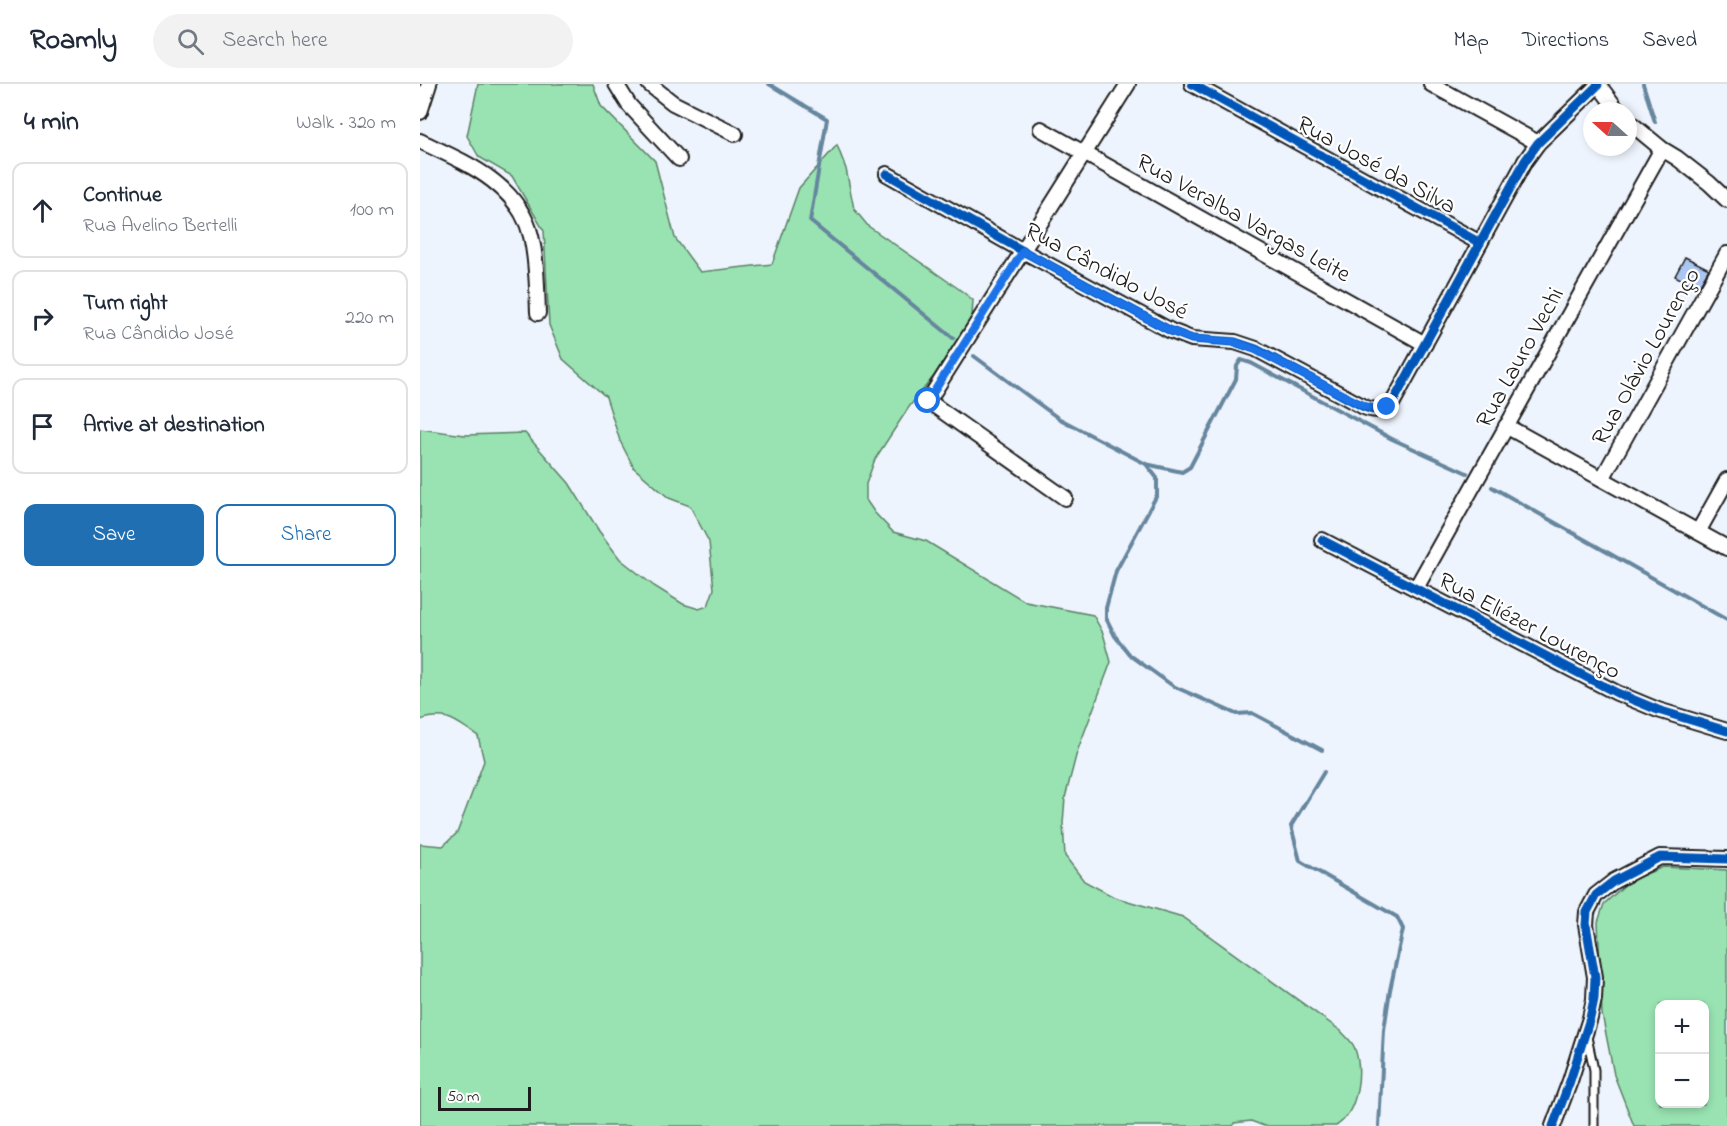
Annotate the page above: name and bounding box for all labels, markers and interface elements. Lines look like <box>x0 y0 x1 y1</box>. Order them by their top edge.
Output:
search box <box>153 14 573 68</box>
text: Roamly <box>30 21 117 62</box>
icon: search <box>174 25 207 58</box>
text: Search here <box>222 25 328 57</box>
text: Map <box>1453 26 1489 56</box>
text: Directions <box>1522 26 1609 56</box>
text: Saved <box>1642 26 1697 56</box>
north arrow <box>1583 102 1637 156</box>
text: 4 min <box>24 104 79 142</box>
street label: Rua José da Silva <box>1290 108 1462 225</box>
text: Walk · 320 m <box>296 109 396 138</box>
street label: Rua Veralba Vargas Leite <box>1129 146 1357 293</box>
text: Continue <box>83 180 162 212</box>
icon: ahead <box>26 194 59 227</box>
text: 100 m <box>350 196 394 225</box>
text: Rua Avelino Bertelli <box>83 212 238 241</box>
street label: Rua Cândido José <box>1018 214 1194 330</box>
street label: Rua Olávio Lourenço <box>1584 262 1711 452</box>
street label: Rua Lauro Vechi <box>1468 282 1574 435</box>
text: Turn right <box>83 288 168 320</box>
icon: right <box>26 302 59 335</box>
text: 220 m <box>345 304 394 333</box>
text: Rua Cândido José <box>83 320 234 349</box>
route start <box>914 387 940 413</box>
route end <box>1373 393 1399 419</box>
icon: arrive <box>26 410 59 443</box>
text: Arrive at destination <box>83 410 265 442</box>
button: Save <box>24 504 204 566</box>
button: Share <box>216 504 396 566</box>
street label: Rua Eliézer Lourenço <box>1431 564 1626 690</box>
map controls <box>1655 1000 1709 1108</box>
button: + <box>1655 1000 1709 1054</box>
button: − <box>1655 1054 1709 1108</box>
scale bar <box>438 1084 531 1112</box>
text: 50 m <box>447 1085 479 1109</box>

